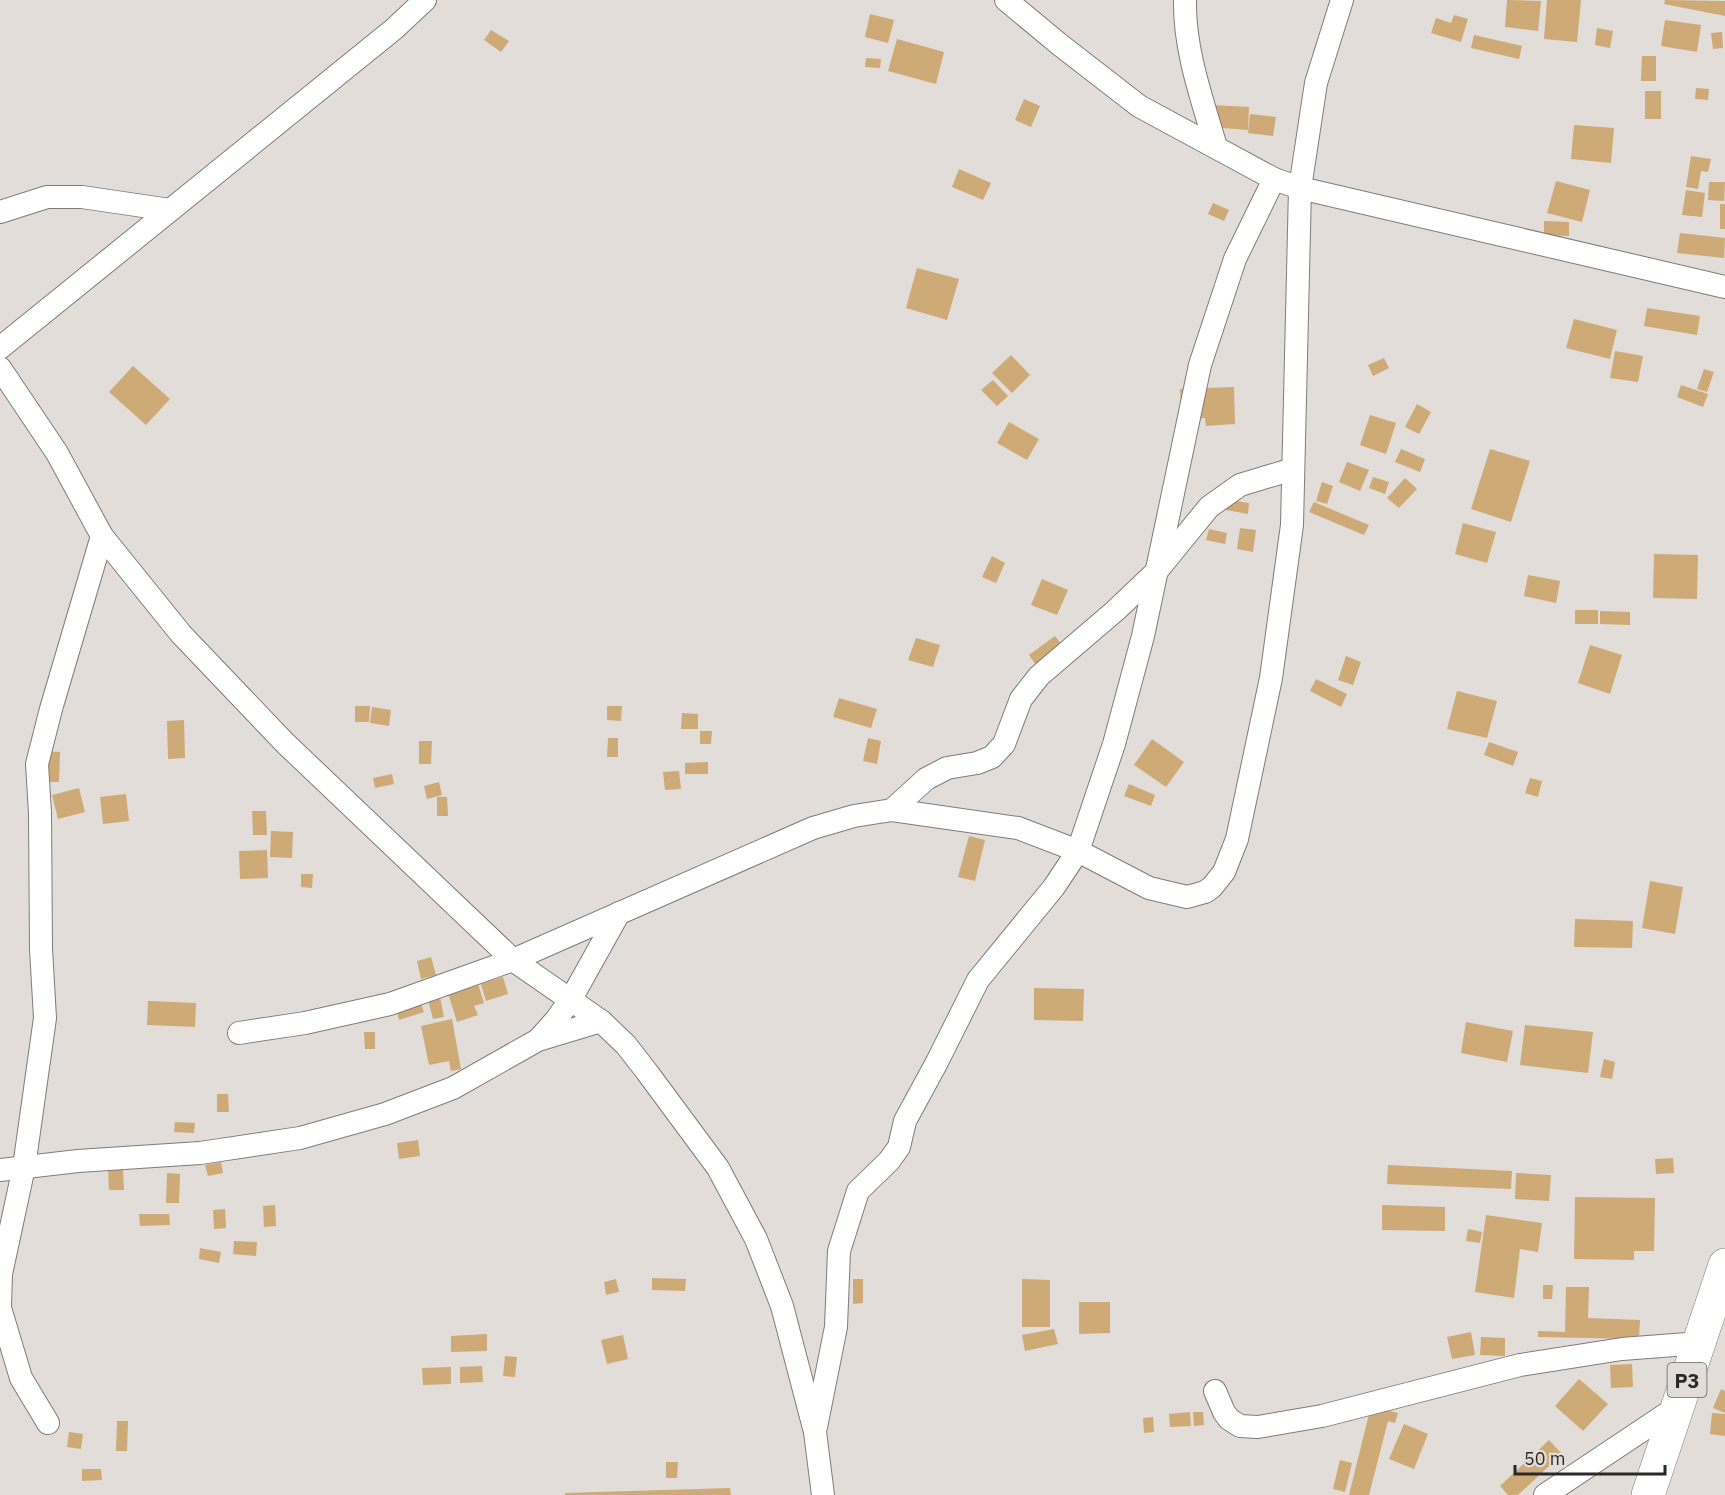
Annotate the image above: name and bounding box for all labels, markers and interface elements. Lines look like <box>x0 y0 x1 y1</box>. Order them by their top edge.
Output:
road number: P3 <box>1668 1363 1706 1397</box>
scale bar <box>1515 1438 1665 1476</box>
text: 50 m <box>1524 1447 1566 1470</box>

